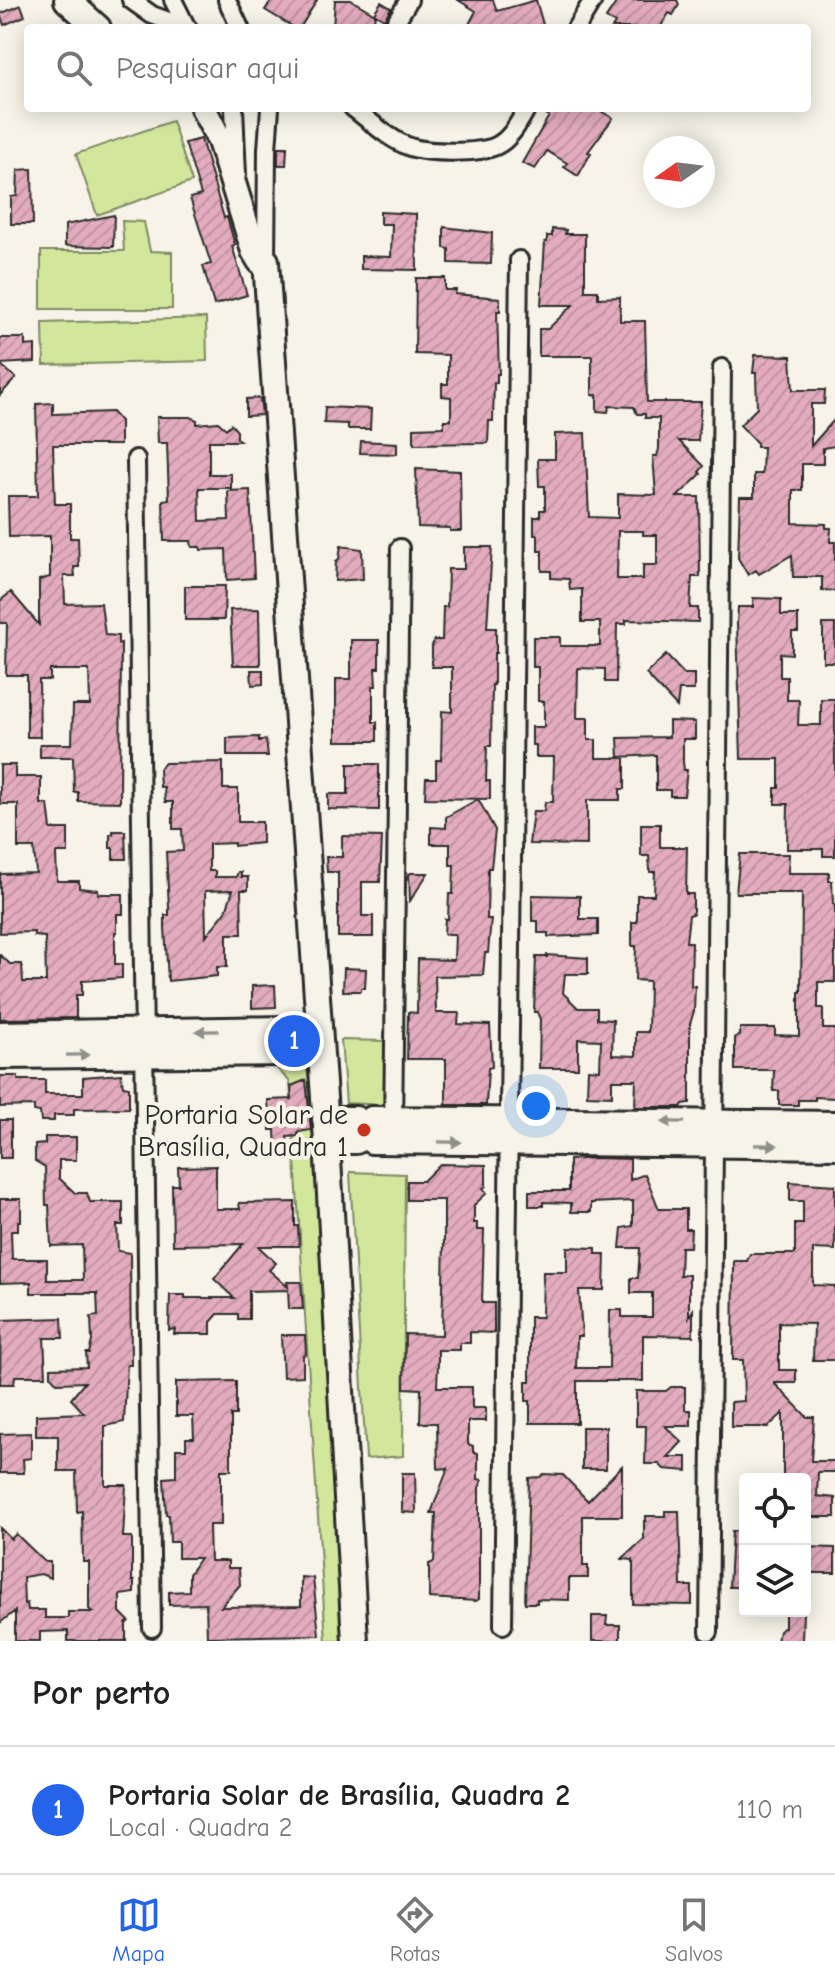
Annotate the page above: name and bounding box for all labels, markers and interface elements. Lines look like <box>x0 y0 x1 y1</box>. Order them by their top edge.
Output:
search box <box>24 24 811 112</box>
icon: search <box>52 46 96 90</box>
text: Pesquisar aqui <box>116 51 299 86</box>
north arrow <box>643 136 715 208</box>
pin: 1 <box>268 1011 320 1071</box>
one-way arrow <box>194 1024 219 1037</box>
one-way arrow <box>66 1049 91 1062</box>
your location <box>516 1086 556 1126</box>
place label: Portaria Solar de Brasília, Quadra 1 <box>138 1099 348 1163</box>
one-way arrow <box>660 1116 685 1129</box>
marker: Portaria Solar de Brasília, Quadra 1 <box>355 1121 373 1139</box>
one-way arrow <box>438 1136 463 1148</box>
one-way arrow <box>754 1139 779 1151</box>
map controls <box>739 1473 811 1617</box>
button: locate <box>739 1473 811 1545</box>
button: layers <box>739 1545 811 1617</box>
text: Por perto <box>32 1673 170 1713</box>
text: Portaria Solar de Brasília, Quadra 2 <box>108 1778 570 1813</box>
text: 1 <box>53 1795 63 1825</box>
text: 110 m <box>736 1795 803 1825</box>
text: Local · Quadra 2 <box>108 1813 292 1843</box>
tab: Mapa <box>112 1893 165 1967</box>
tab: Rotas <box>390 1893 440 1967</box>
tab: Salvos <box>665 1893 723 1967</box>

